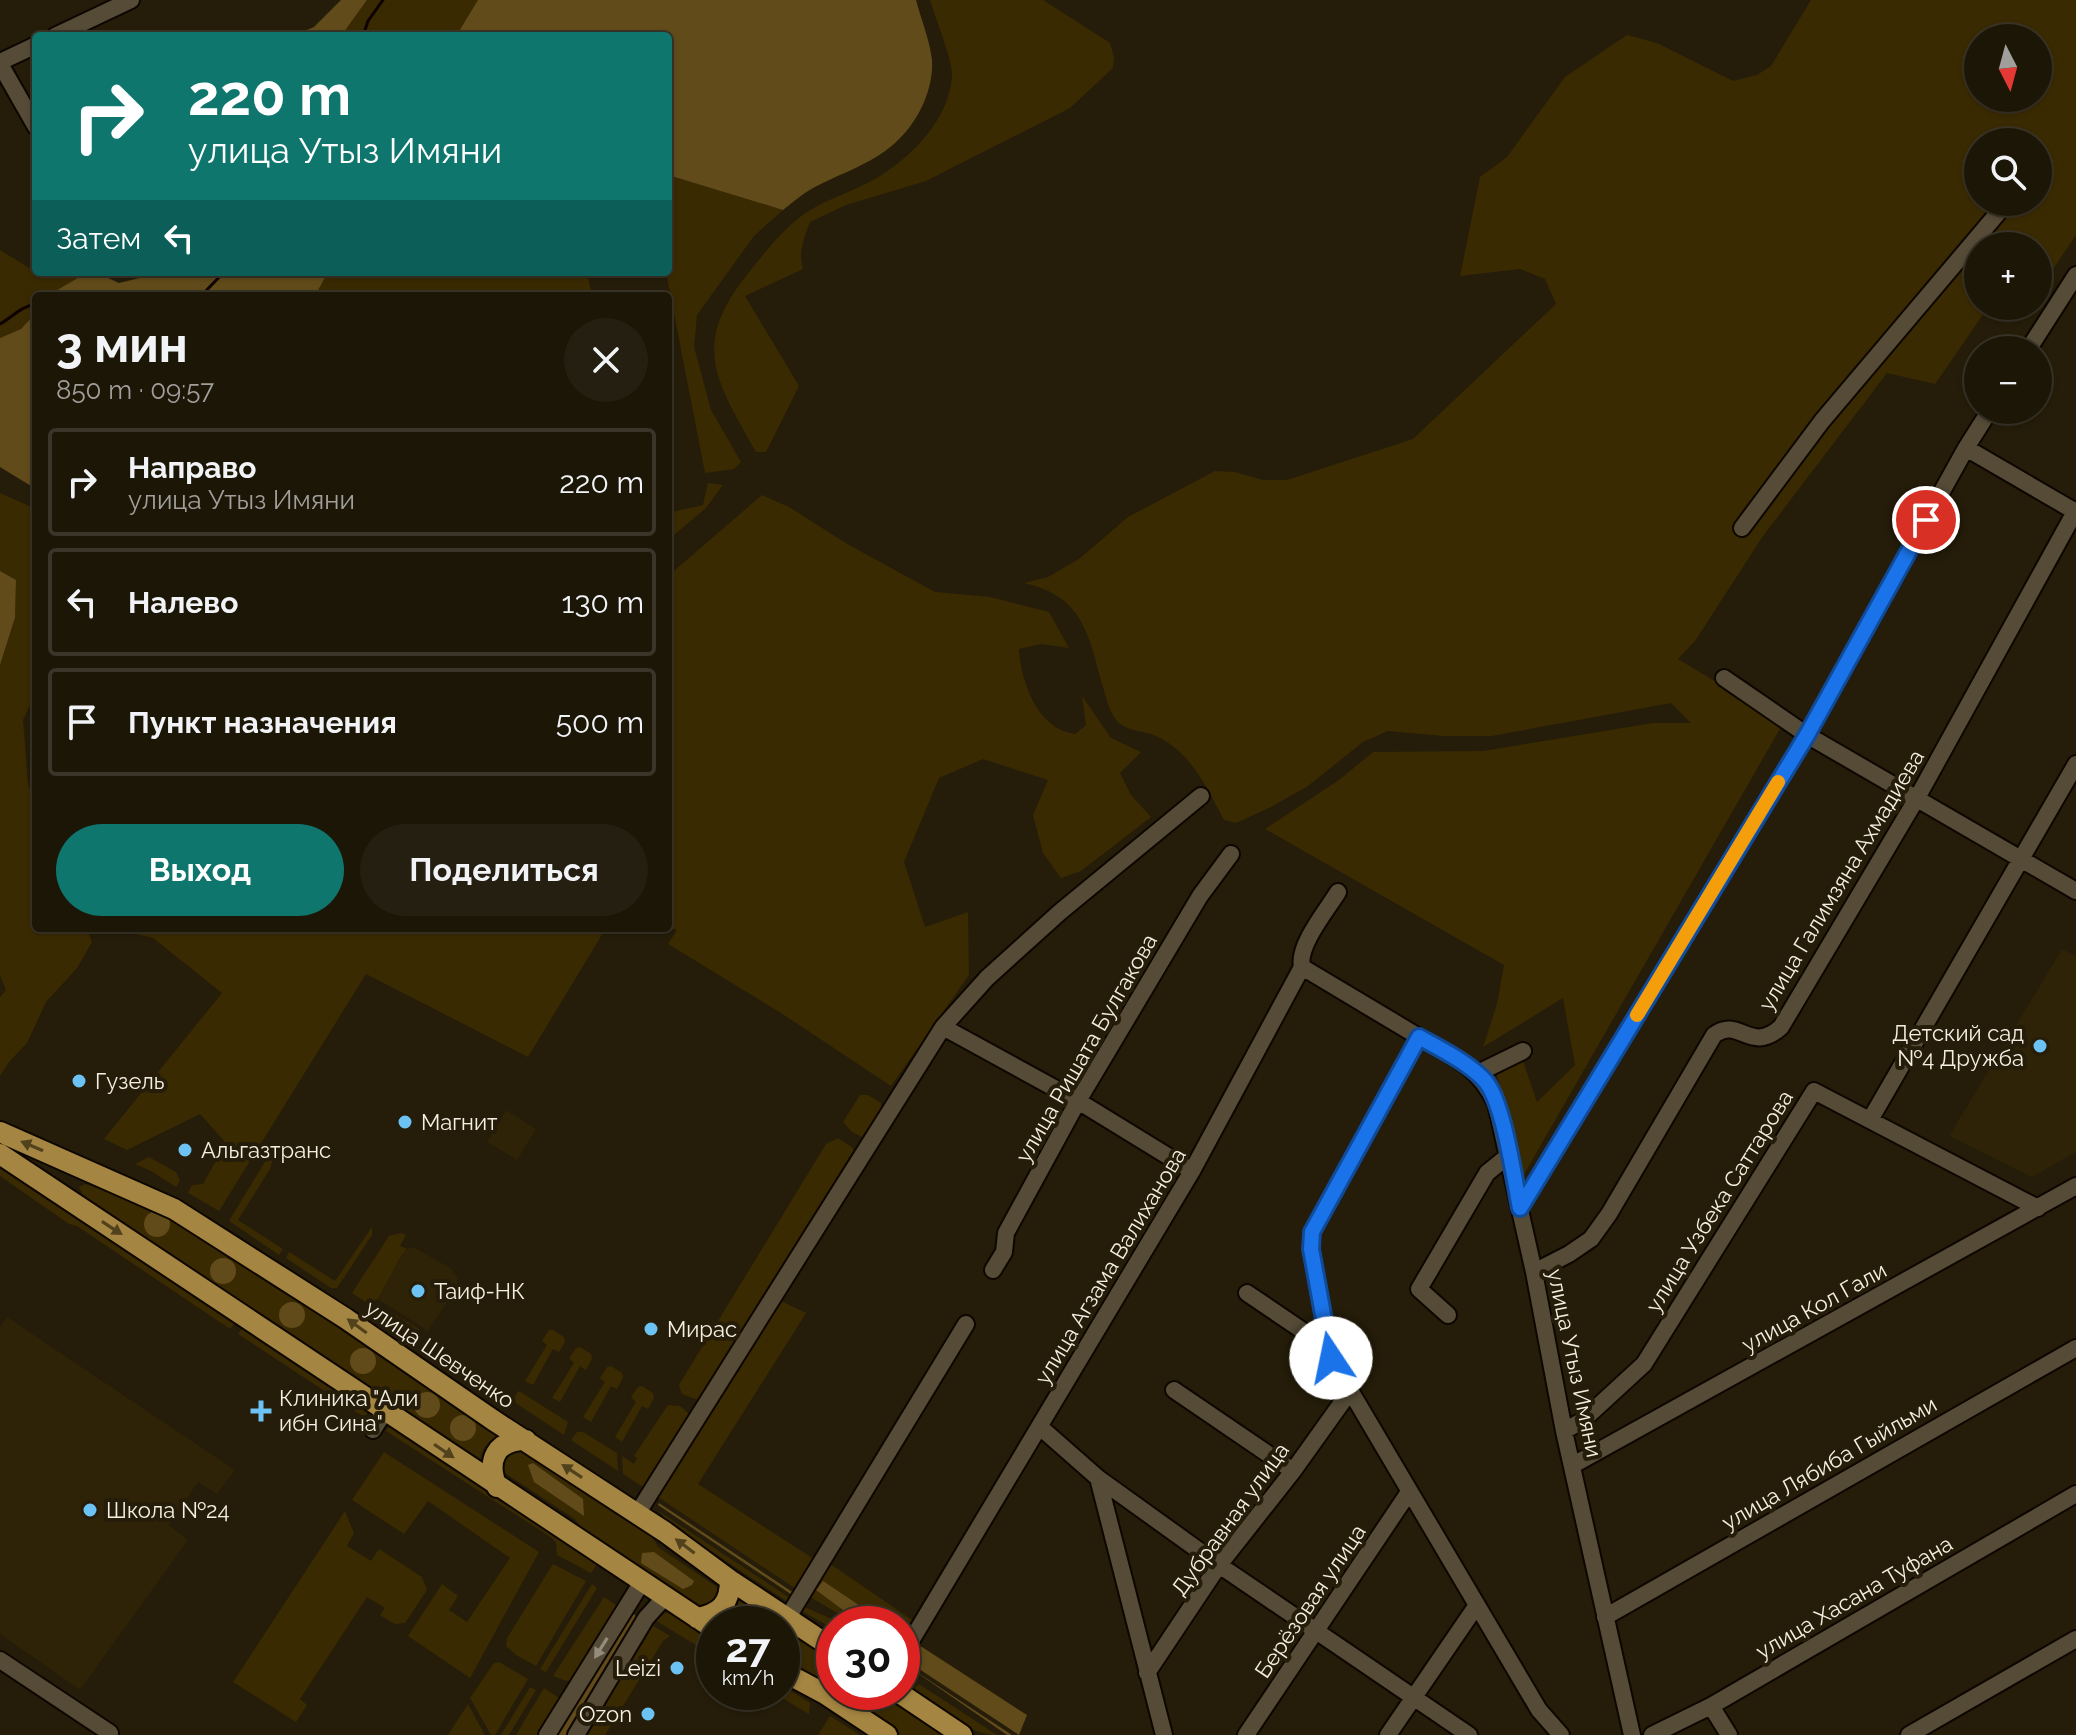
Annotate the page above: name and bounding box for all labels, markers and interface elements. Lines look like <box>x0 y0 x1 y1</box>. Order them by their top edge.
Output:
north arrow <box>1964 24 2052 112</box>
map controls <box>1964 24 2052 424</box>
text: 220 m <box>188 62 351 128</box>
icon: right <box>56 64 160 168</box>
button: search <box>1964 128 2052 216</box>
text: улица Утыз Имяни <box>188 129 502 171</box>
icon: left <box>157 216 201 260</box>
text: Затем <box>56 221 141 256</box>
button: + <box>1964 232 2052 320</box>
text: 3 мин <box>56 317 188 373</box>
button: close <box>564 318 648 402</box>
button: − <box>1964 336 2052 424</box>
text: 850 m · 09:57 <box>56 375 214 405</box>
text: Направо <box>128 450 257 485</box>
icon: right <box>60 460 104 504</box>
text: 220 m <box>559 465 644 500</box>
text: улица Утыз Имяни <box>128 485 355 515</box>
pin <box>1892 486 1960 554</box>
icon: arrive <box>1904 498 1948 542</box>
icon: left <box>60 580 104 624</box>
text: Налево <box>128 585 238 620</box>
text: 130 m <box>562 585 644 620</box>
icon: arrive <box>60 700 104 744</box>
text: Пункт назначения <box>128 705 397 740</box>
text: 500 m <box>556 705 644 740</box>
street label: улица Галимзяна Ахмадиева <box>1753 745 1929 1015</box>
button: Выход <box>56 824 344 916</box>
button: Поделиться <box>360 824 648 916</box>
street label: улица Ришата Булгакова <box>1010 929 1162 1167</box>
place label: Детский сад №4 Дружба <box>1892 1020 2024 1071</box>
marker: Детский сад №4 Дружба <box>2031 1037 2049 1055</box>
place label: Гузель <box>95 1068 165 1094</box>
marker: Гузель <box>70 1072 88 1090</box>
street label: улица Узбека Саттарова <box>1640 1085 1798 1317</box>
place label: Магнит <box>421 1109 498 1135</box>
marker: Магнит <box>396 1113 414 1131</box>
place label: Альгазтранс <box>201 1137 331 1163</box>
one-way arrow <box>21 1139 44 1152</box>
marker: Альгазтранс <box>176 1141 194 1159</box>
street label: улица Агзама Валиханова <box>1029 1143 1191 1389</box>
one-way arrow <box>101 1220 123 1234</box>
street label: улица Кол Гали <box>1737 1257 1891 1357</box>
street label: улица Утыз Имяни <box>1542 1266 1608 1460</box>
place label: Таиф-НК <box>434 1278 525 1304</box>
marker: Таиф-НК <box>409 1282 427 1300</box>
street label: улица Шевченко <box>360 1294 520 1414</box>
place label: Мирас <box>667 1316 737 1342</box>
position arrow <box>1289 1316 1373 1400</box>
one-way arrow <box>346 1319 367 1334</box>
marker: Мирас <box>642 1320 660 1338</box>
place label: Клиника "Али ибн Сина" <box>279 1385 418 1436</box>
street label: улица Лябиба Гыйльми <box>1717 1391 1941 1535</box>
marker: Клиника "Али ибн Сина" <box>250 1400 272 1422</box>
street label: Дубравная улица <box>1166 1438 1294 1600</box>
one-way arrow <box>433 1443 454 1458</box>
one-way arrow <box>562 1464 583 1479</box>
place label: Школа №24 <box>106 1497 230 1523</box>
marker: Школа №24 <box>81 1501 99 1519</box>
street label: Берёзовая улица <box>1249 1519 1371 1683</box>
street label: улица Хасана Туфана <box>1751 1530 1957 1664</box>
one-way arrow <box>674 1539 695 1554</box>
speed limit sign: 30 <box>816 1606 920 1710</box>
text: 27 <box>725 1624 770 1671</box>
one-way arrow <box>593 1637 608 1658</box>
place label: Leizi <box>615 1655 661 1681</box>
marker: Leizi <box>668 1659 686 1677</box>
text: km/h <box>722 1666 774 1690</box>
place label: Ozon <box>579 1701 632 1727</box>
marker: Ozon <box>639 1705 657 1723</box>

